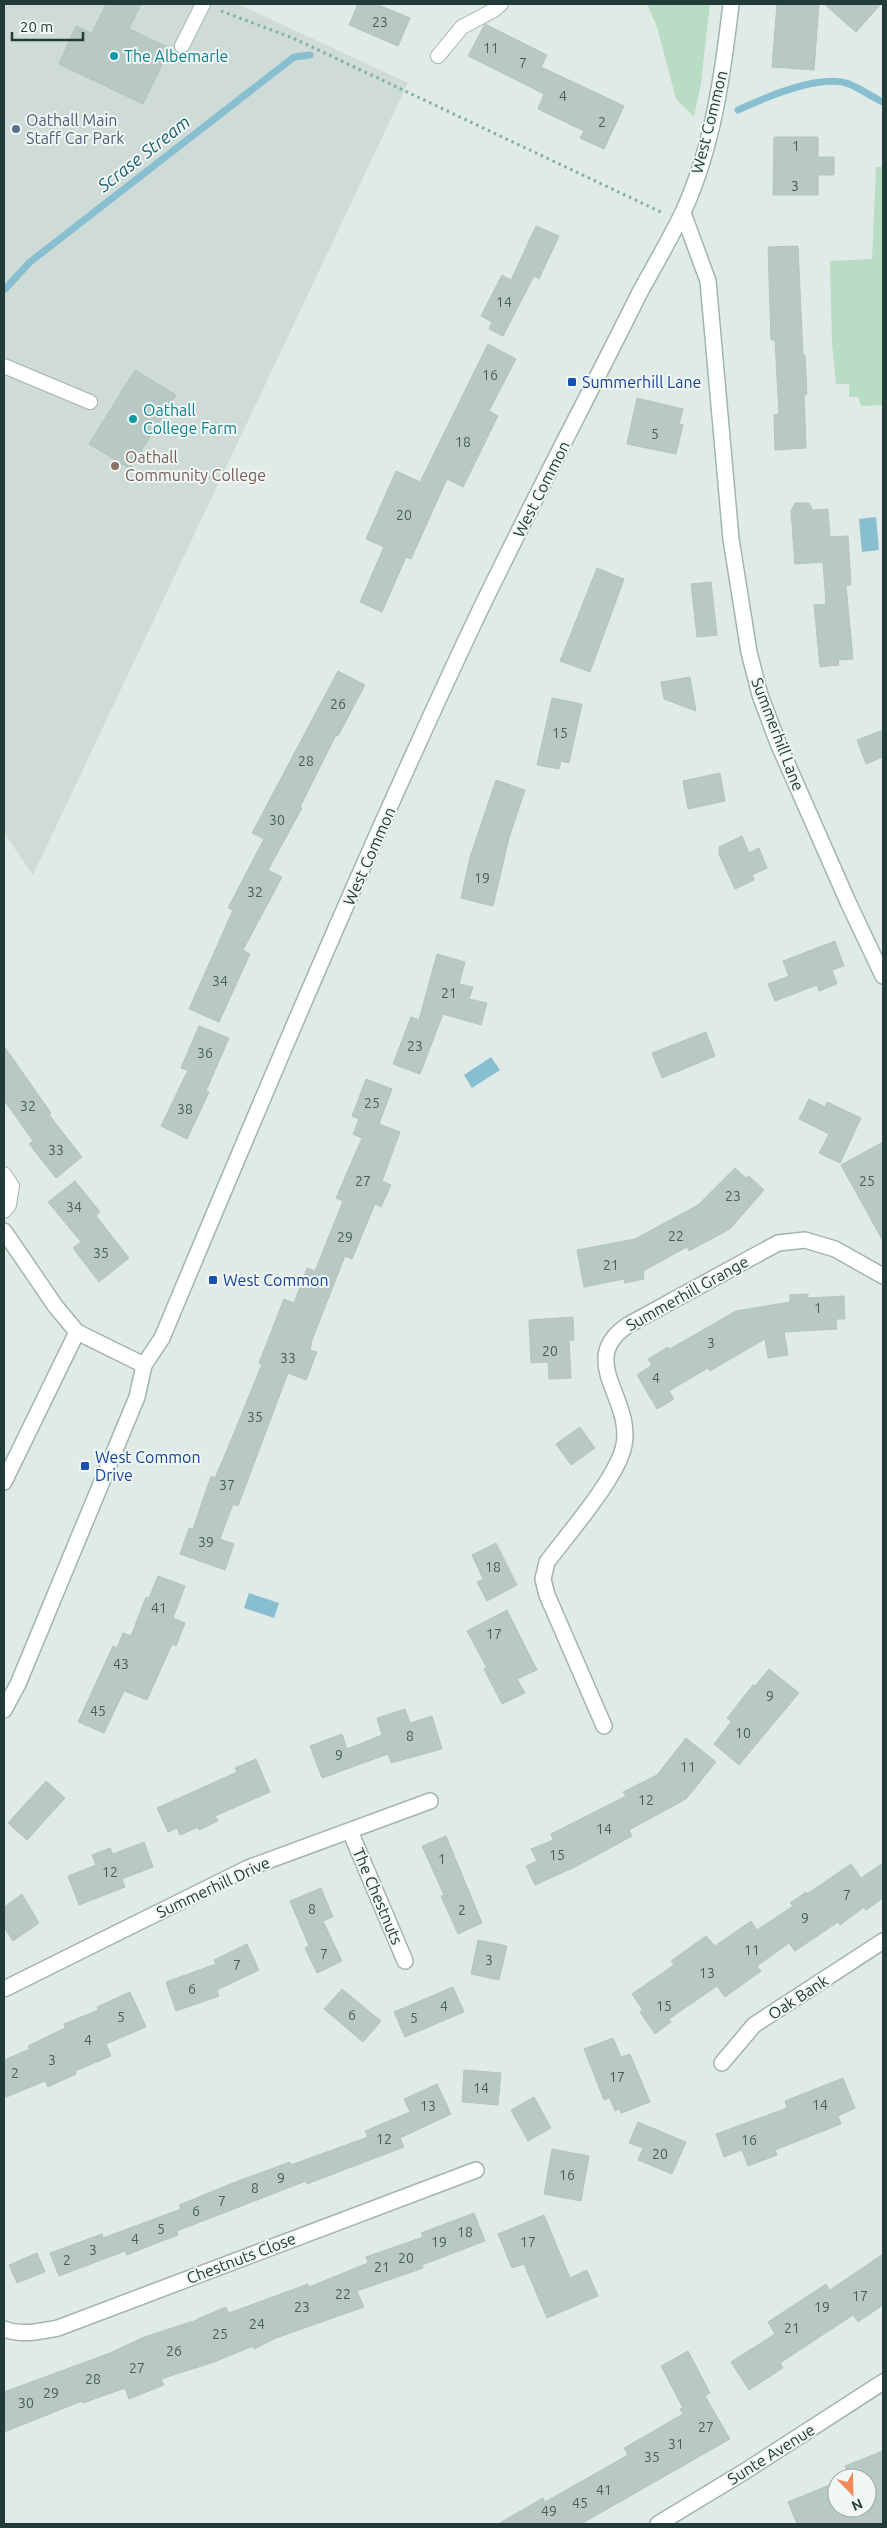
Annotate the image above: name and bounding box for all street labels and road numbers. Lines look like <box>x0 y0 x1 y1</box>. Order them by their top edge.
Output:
street label: West Common <box>687 69 731 175</box>
street label: West Common <box>509 438 573 540</box>
street label: Summerhill Lane <box>748 675 808 793</box>
street label: West Common <box>339 804 399 908</box>
street label: Summerhill Grange <box>623 1252 751 1334</box>
street label: The Chestnuts <box>350 1845 406 1947</box>
street label: Summerhill Drive <box>153 1853 273 1921</box>
street label: Oak Bank <box>765 1971 831 2023</box>
street label: Chestnuts Close <box>184 2229 298 2287</box>
street label: Sunte Avenue <box>724 2420 818 2488</box>

